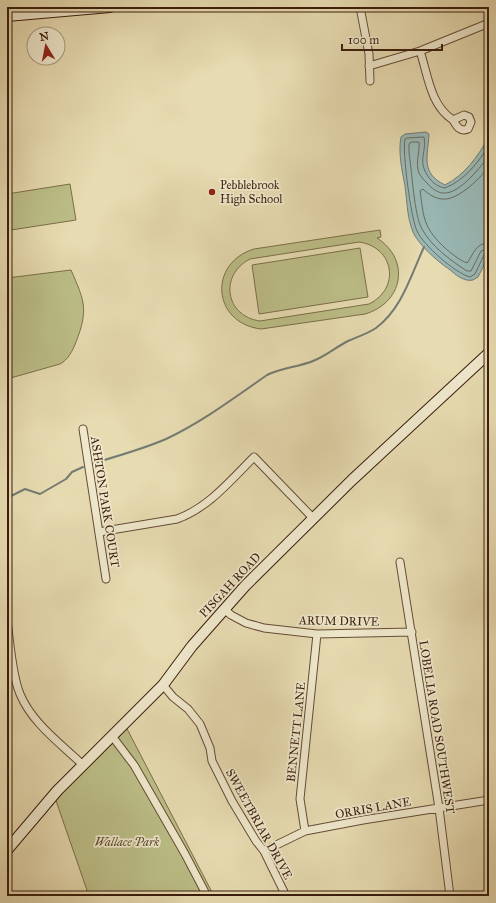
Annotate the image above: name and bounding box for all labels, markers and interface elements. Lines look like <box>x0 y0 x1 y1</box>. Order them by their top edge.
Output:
north arrow <box>26 26 66 66</box>
scale bar <box>342 26 442 52</box>
text: N <box>39 29 51 44</box>
text: 100 m <box>348 33 379 47</box>
place label: Pebblebrook High School <box>220 178 283 207</box>
marker: Pebblebrook High School <box>207 187 217 197</box>
street label: ASHTON PARK COURT <box>88 434 122 569</box>
street label: PISGAH ROAD <box>196 550 264 620</box>
street label: ARUM DRIVE <box>298 613 380 629</box>
street label: LOBELIA ROAD SOUTHWEST <box>416 639 458 815</box>
street label: BENNETT LANE <box>284 681 308 783</box>
street label: SWEETBRIAR DRIVE <box>223 766 295 882</box>
street label: ORRIS LANE <box>334 794 412 822</box>
park label: Wallace Park <box>95 835 160 849</box>

